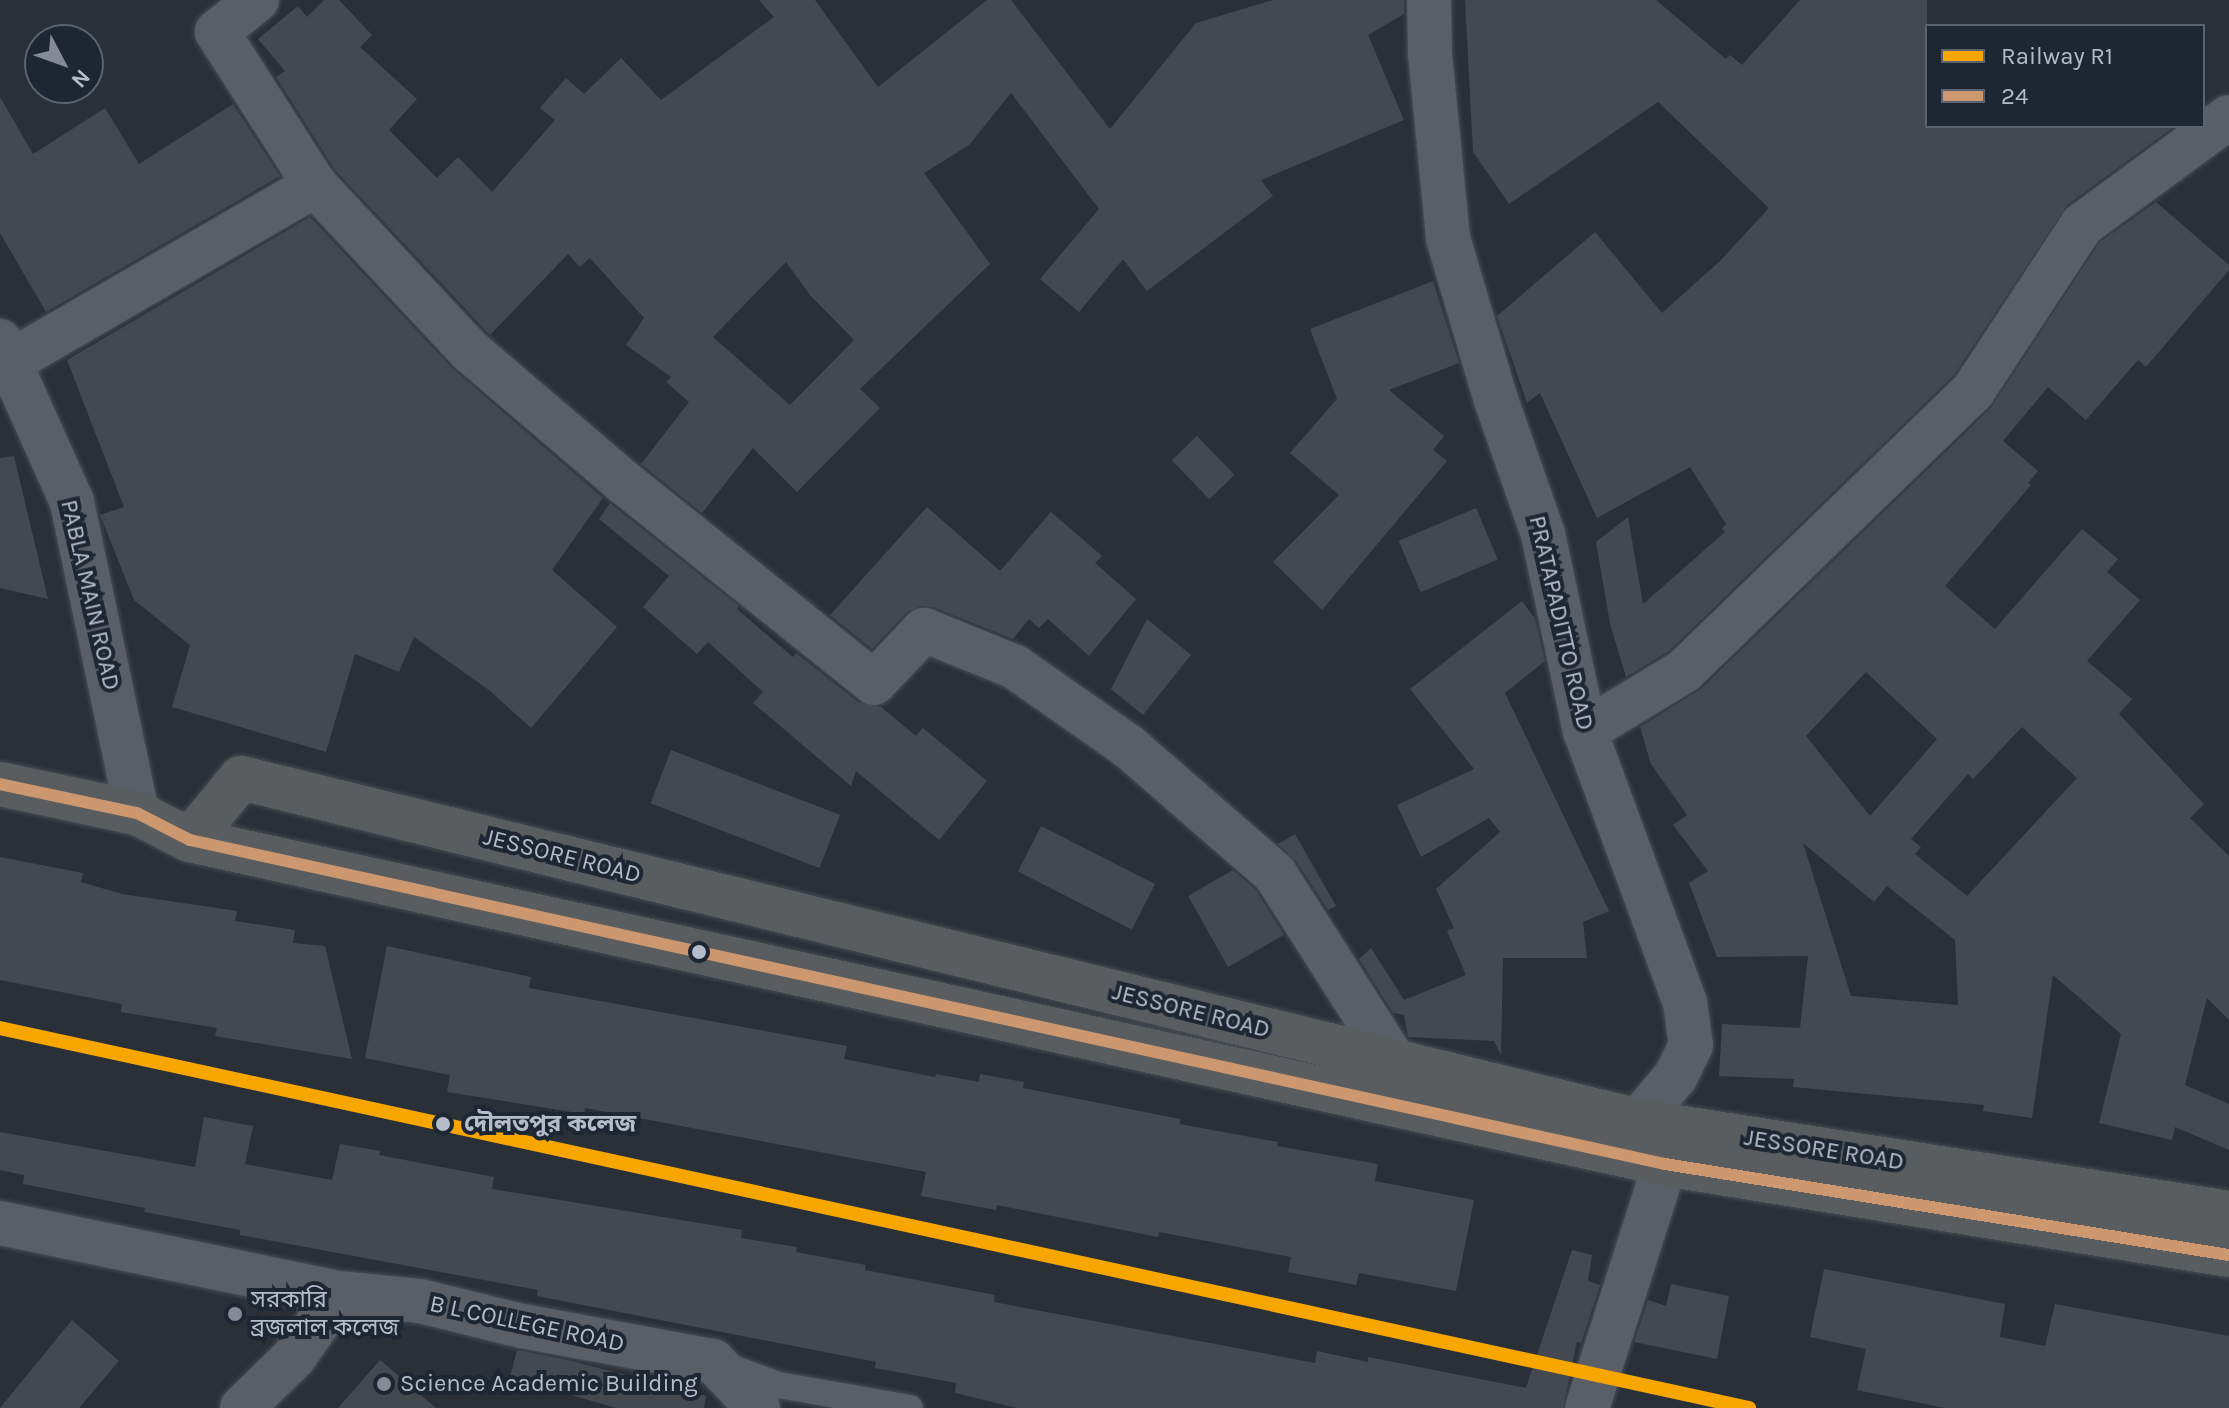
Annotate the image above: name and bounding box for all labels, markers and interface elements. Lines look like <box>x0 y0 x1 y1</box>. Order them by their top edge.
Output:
north arrow <box>24 24 104 104</box>
legend <box>1925 24 2205 128</box>
text: Railway R1 <box>2001 42 2113 70</box>
text: N <box>66 64 96 93</box>
text: 24 <box>2001 82 2028 110</box>
street label: PABLA MAIN ROAD <box>54 497 126 693</box>
street label: PRATAPADITTO ROAD <box>1522 513 1600 733</box>
street label: JESSORE ROAD <box>480 823 644 889</box>
unlabelled marker <box>691 944 707 960</box>
street label: JESSORE ROAD <box>1109 978 1273 1044</box>
marker: দৌলতপুর কলেজ <box>429 1110 457 1138</box>
place label: দৌলতপুর কলেজ <box>464 1110 636 1138</box>
street label: JESSORE ROAD <box>1742 1123 1906 1177</box>
place label: সরকারি ব্রজলাল কলেজ <box>251 1286 399 1342</box>
street label: B L COLLEGE ROAD <box>427 1289 627 1359</box>
marker: সরকারি ব্রজলাল কলেজ <box>226 1305 244 1323</box>
place label: Science Academic Building <box>400 1370 698 1398</box>
marker: Science Academic Building <box>375 1375 393 1393</box>

